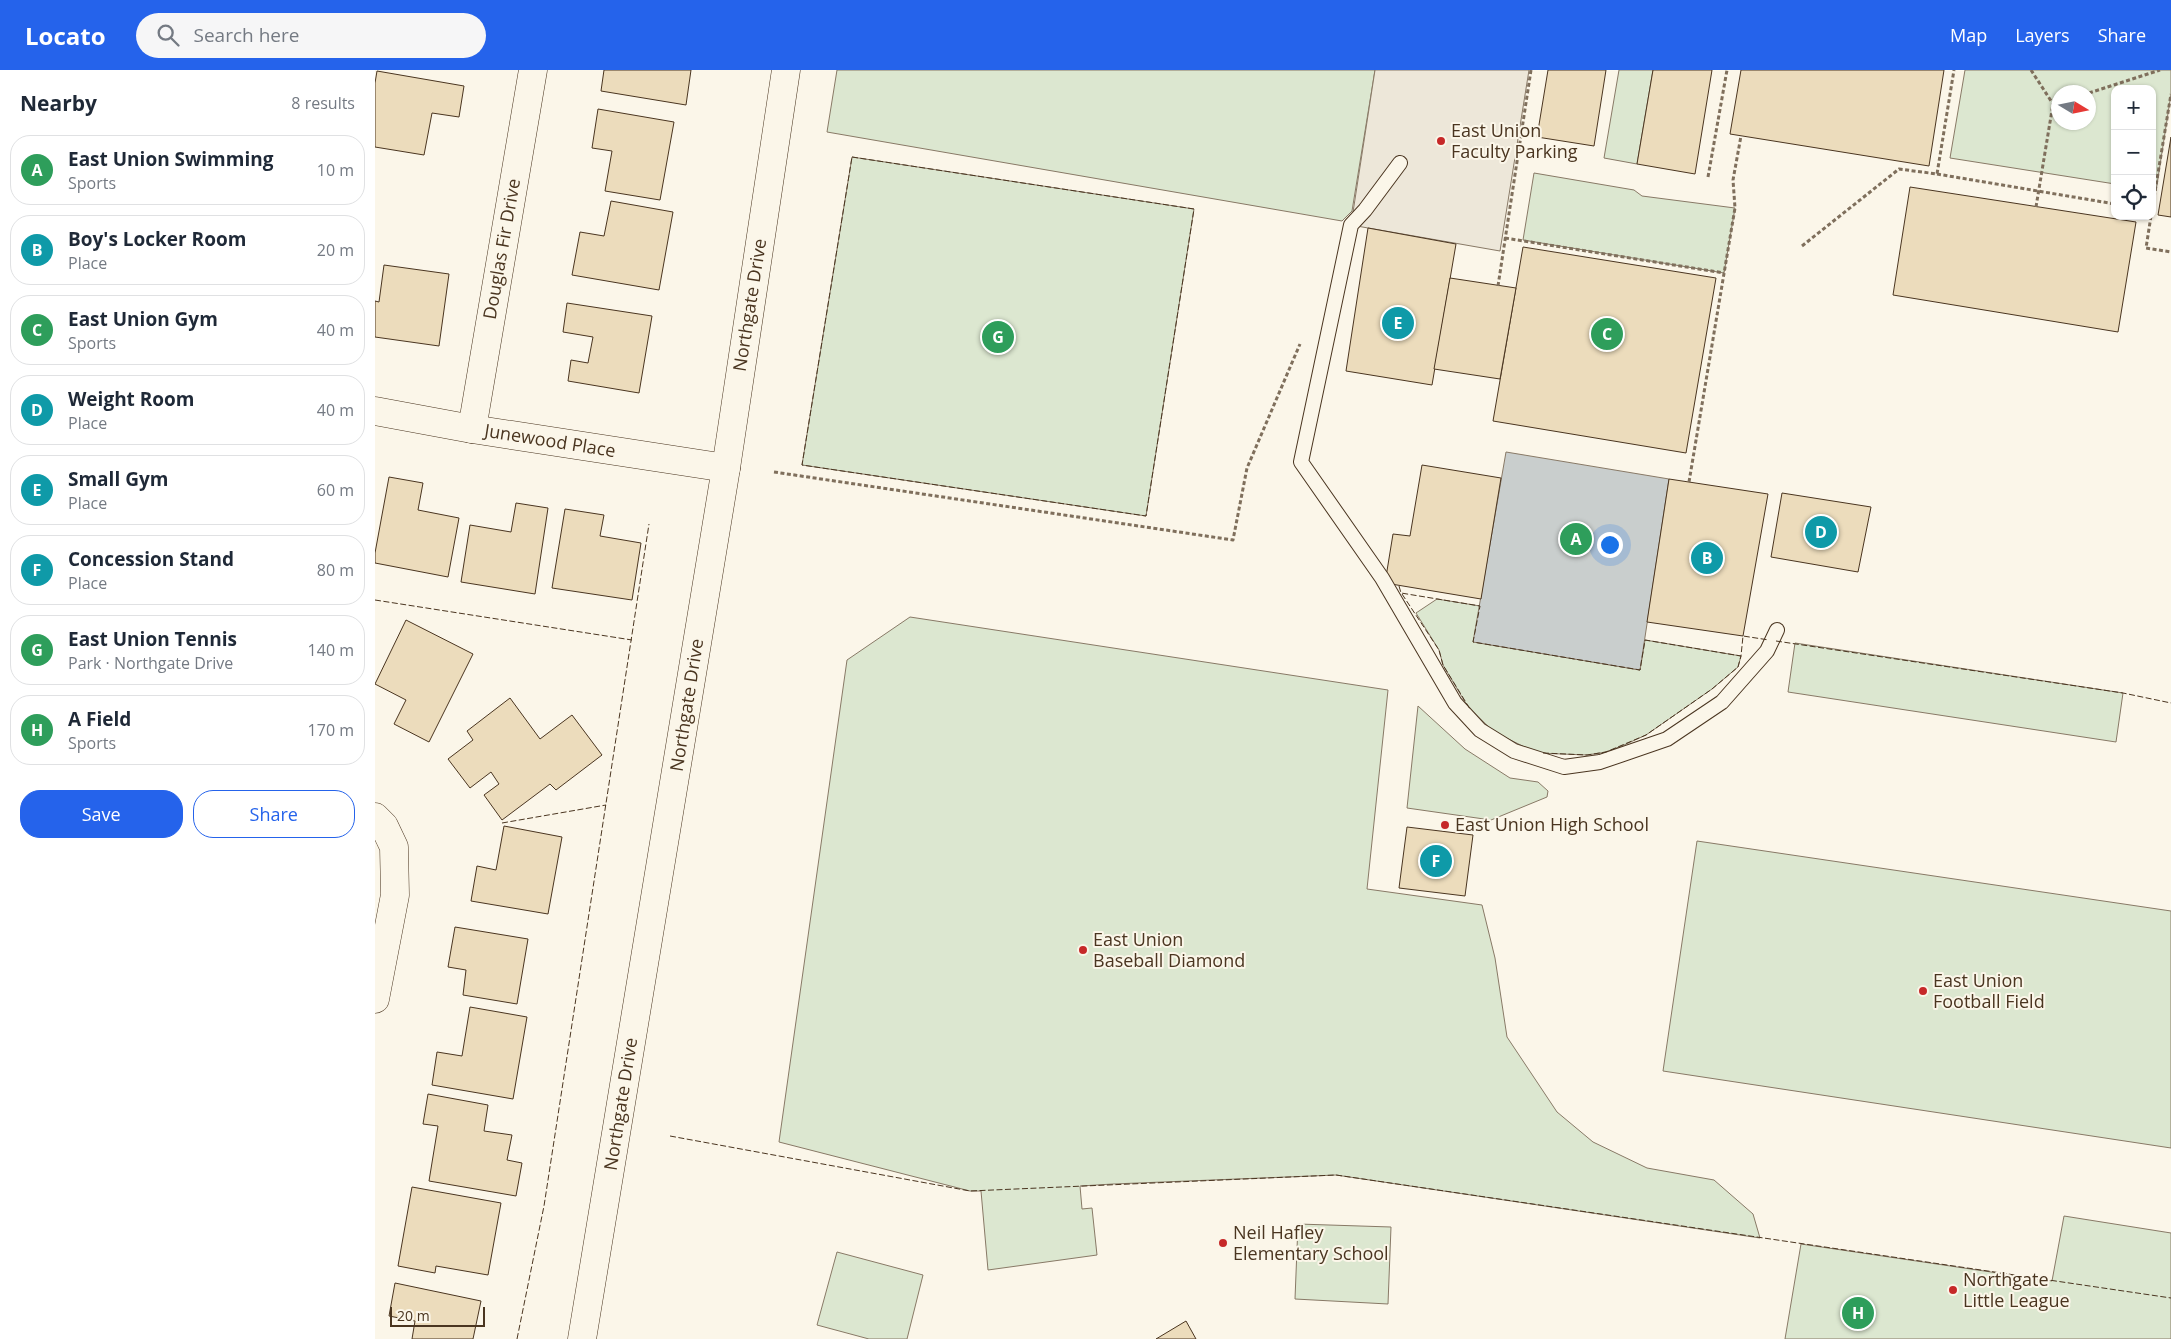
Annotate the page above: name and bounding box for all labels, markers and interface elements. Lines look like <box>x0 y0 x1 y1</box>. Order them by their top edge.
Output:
search box <box>136 13 486 58</box>
text: Locato <box>25 19 106 52</box>
icon: search <box>154 21 182 49</box>
text: Search here <box>194 22 299 48</box>
text: Map <box>1950 23 1987 47</box>
text: Layers <box>2015 23 2070 47</box>
text: Share <box>2098 23 2146 47</box>
north arrow <box>2051 85 2096 130</box>
map controls <box>2111 85 2156 220</box>
button: + <box>2111 85 2156 130</box>
text: Nearby <box>20 89 97 117</box>
text: 8 results <box>291 92 355 114</box>
place label: East Union Faculty Parking <box>1451 118 1578 163</box>
button: − <box>2111 130 2156 175</box>
marker: East Union Faculty Parking <box>1435 135 1447 147</box>
text: East Union Swimming <box>68 146 273 172</box>
text: A <box>31 159 43 181</box>
text: 10 m <box>317 159 354 181</box>
text: Sports <box>68 172 116 194</box>
button: locate <box>2111 175 2156 220</box>
street label: Douglas Fir Drive <box>477 177 525 321</box>
text: Boy's Locker Room <box>68 226 246 252</box>
street label: Northgate Drive <box>727 237 771 373</box>
text: B <box>32 239 42 261</box>
text: 20 m <box>317 239 354 261</box>
text: Place <box>68 252 107 274</box>
pin: E <box>1382 304 1414 342</box>
text: East Union Gym <box>68 306 218 332</box>
pin: C <box>1591 315 1623 353</box>
pin: G <box>982 318 1014 356</box>
text: C <box>32 319 42 341</box>
text: 40 m <box>317 319 354 341</box>
text: Sports <box>68 332 116 354</box>
text: Weight Room <box>68 386 195 412</box>
text: D <box>31 399 43 421</box>
text: 40 m <box>317 399 354 421</box>
text: Place <box>68 412 107 434</box>
street label: Junewood Place <box>481 417 617 462</box>
text: Small Gym <box>68 466 168 492</box>
text: E <box>33 479 41 501</box>
text: 60 m <box>317 479 354 501</box>
text: Place <box>68 492 107 514</box>
pin: D <box>1805 513 1837 551</box>
pin: A <box>1560 520 1592 558</box>
your location <box>1597 532 1623 558</box>
pin: B <box>1691 539 1723 577</box>
text: Concession Stand <box>68 546 234 572</box>
text: F <box>33 559 41 581</box>
text: 80 m <box>317 559 354 581</box>
text: Place <box>68 572 107 594</box>
text: East Union Tennis <box>68 626 237 652</box>
street label: Northgate Drive <box>664 637 708 773</box>
text: G <box>31 639 43 661</box>
text: 140 m <box>308 639 354 661</box>
text: Park · Northgate Drive <box>68 652 233 674</box>
text: A Field <box>68 706 131 732</box>
text: H <box>31 719 43 741</box>
text: 170 m <box>308 719 354 741</box>
text: Sports <box>68 732 116 754</box>
button: Save <box>20 790 183 838</box>
button: Share <box>193 790 355 838</box>
place label: East Union High School <box>1455 812 1649 836</box>
marker: East Union High School <box>1439 819 1451 831</box>
pin: F <box>1420 842 1452 880</box>
place label: East Union Baseball Diamond <box>1093 927 1245 972</box>
marker: East Union Baseball Diamond <box>1077 944 1089 956</box>
place label: East Union Football Field <box>1933 968 2045 1013</box>
marker: East Union Football Field <box>1917 985 1929 997</box>
street label: Northgate Drive <box>598 1036 642 1172</box>
place label: Neil Hafley Elementary School <box>1233 1220 1389 1265</box>
marker: Neil Hafley Elementary School <box>1217 1237 1229 1249</box>
place label: Northgate Little League <box>1963 1267 2070 1312</box>
marker: Northgate Little League <box>1947 1284 1959 1296</box>
pin: H <box>1842 1294 1874 1332</box>
scale bar <box>390 1304 485 1327</box>
text: 20 m <box>397 1306 430 1325</box>

